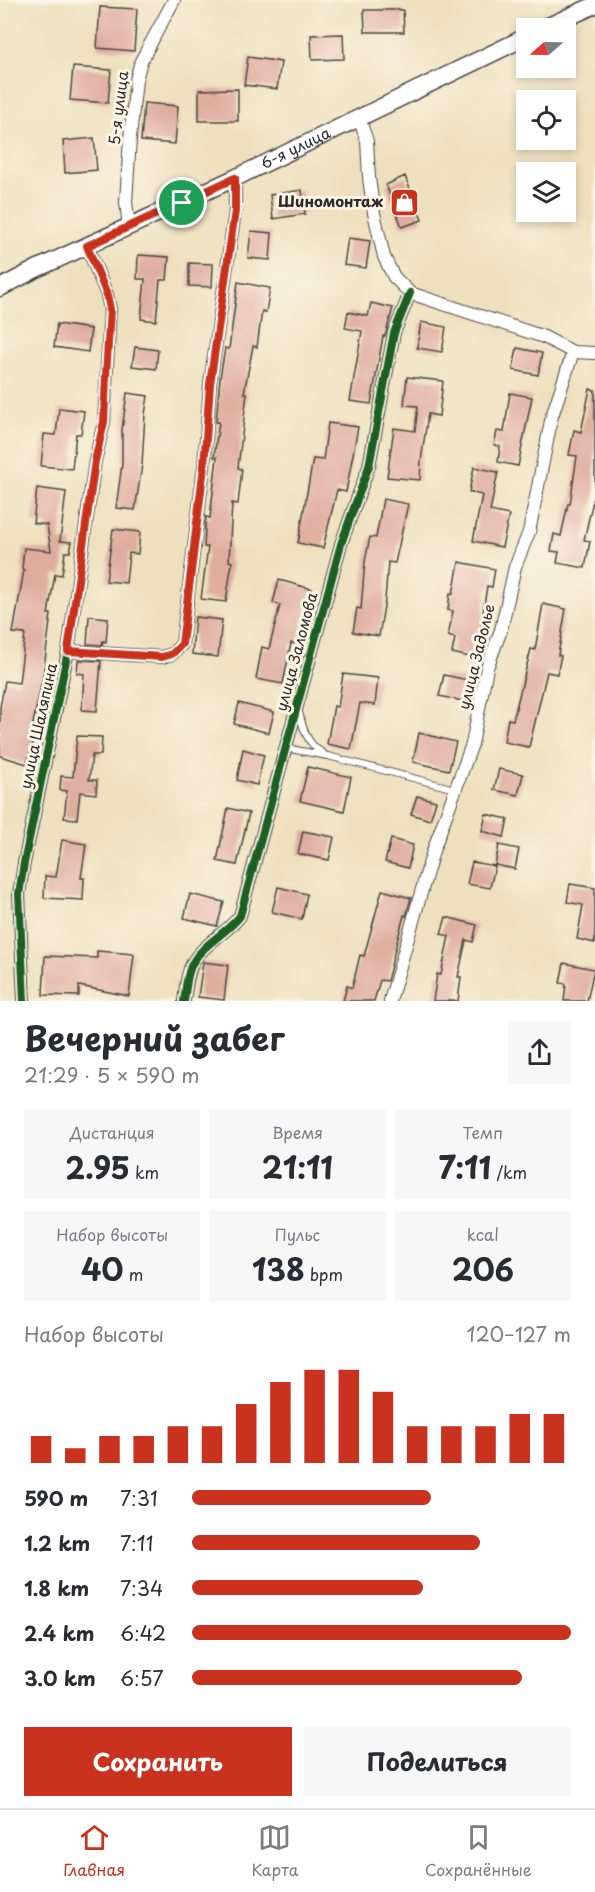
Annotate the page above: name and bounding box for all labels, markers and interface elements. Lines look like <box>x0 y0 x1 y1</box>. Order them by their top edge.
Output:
north arrow <box>516 18 576 78</box>
map controls <box>516 18 576 222</box>
street label: 5-я улица <box>102 69 134 146</box>
button: locate <box>516 90 576 150</box>
street label: 6-я улица <box>256 120 334 174</box>
button: layers <box>516 162 576 222</box>
pin <box>156 177 207 228</box>
icon: arrive <box>165 186 198 219</box>
shop icon: Шиномонтаж <box>388 186 420 218</box>
place label: Шиномонтаж <box>278 189 383 212</box>
street label: улица Заломова <box>269 589 323 714</box>
street label: улица Задолье <box>451 601 500 712</box>
street label: улица Шаляпина <box>13 660 62 791</box>
text: Вечерний забег <box>24 1012 284 1062</box>
button: share <box>508 1021 571 1084</box>
text: 21:29 · 5 × 590 m <box>24 1060 199 1090</box>
text: Дистанция <box>70 1120 155 1144</box>
text: Время <box>272 1120 323 1144</box>
text: Темп <box>463 1120 503 1144</box>
text: 2.95 <box>65 1144 130 1189</box>
text: 21:11 <box>262 1144 333 1189</box>
text: 7:11 <box>439 1144 491 1189</box>
text: km <box>130 1160 159 1184</box>
text: /km <box>491 1160 527 1184</box>
text: Набор высоты <box>56 1222 168 1246</box>
text: Пульс <box>275 1222 320 1246</box>
text: kcal <box>467 1222 499 1246</box>
text: 40 <box>81 1246 124 1291</box>
text: 138 <box>252 1246 305 1291</box>
text: 206 <box>452 1246 514 1291</box>
text: m <box>124 1262 143 1286</box>
text: bpm <box>305 1262 343 1286</box>
text: Набор высоты <box>24 1319 164 1349</box>
text: 120–127 m <box>467 1319 571 1349</box>
text: 590 m <box>24 1483 88 1513</box>
text: 7:31 <box>120 1483 158 1513</box>
text: 1.2 km <box>24 1528 90 1558</box>
text: 7:11 <box>120 1528 154 1558</box>
text: 1.8 km <box>24 1573 89 1603</box>
text: 7:34 <box>120 1573 163 1603</box>
text: 2.4 km <box>24 1618 94 1648</box>
text: 6:42 <box>120 1618 166 1648</box>
text: 3.0 km <box>24 1663 96 1693</box>
text: 6:57 <box>120 1663 164 1693</box>
button: Сохранить <box>24 1727 292 1796</box>
button: Поделиться <box>304 1727 571 1796</box>
tab: Главная <box>63 1821 125 1881</box>
tab: Карта <box>251 1821 298 1881</box>
tab: Сохранённые <box>425 1821 532 1881</box>

